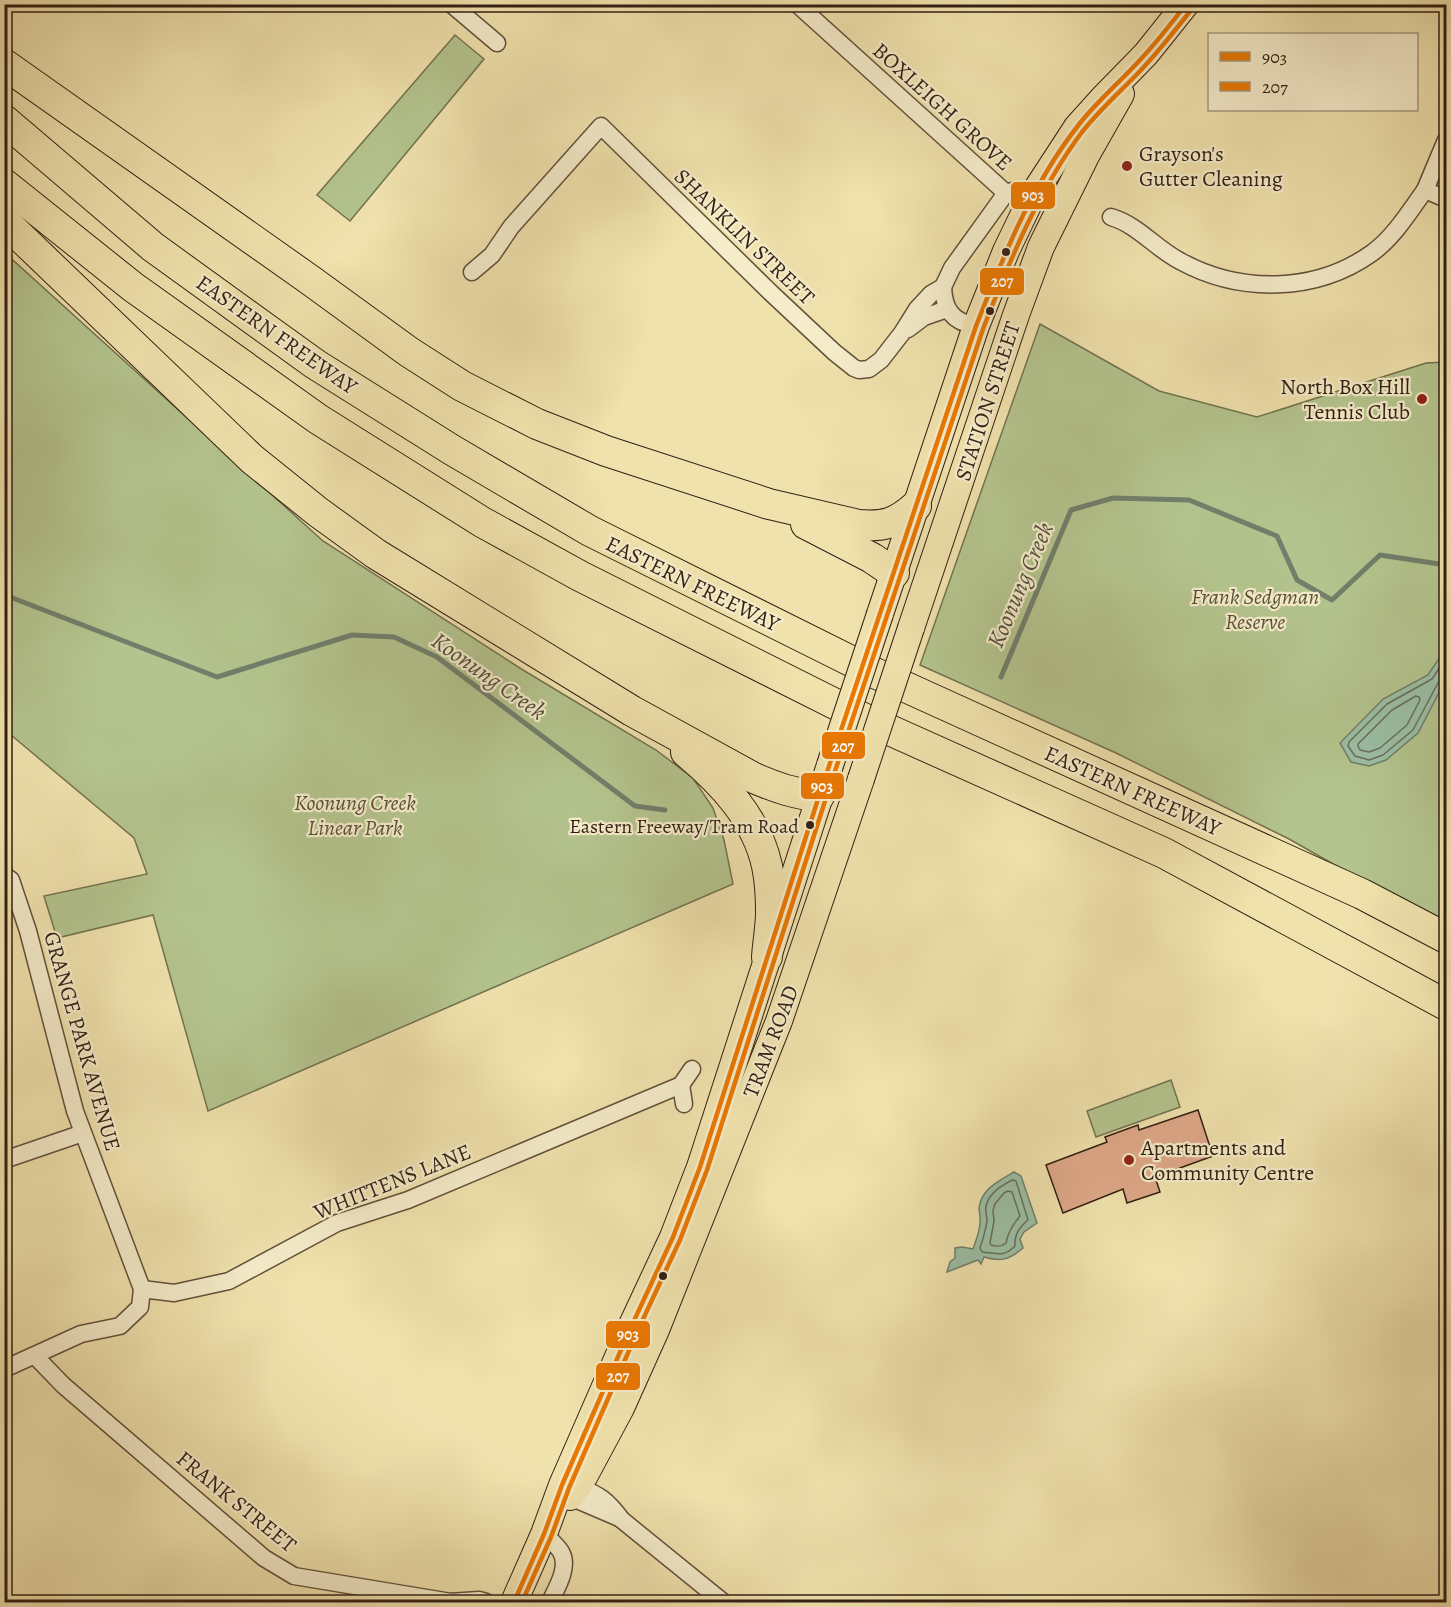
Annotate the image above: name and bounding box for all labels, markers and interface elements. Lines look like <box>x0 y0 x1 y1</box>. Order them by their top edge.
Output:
legend <box>1208 33 1418 111</box>
street label: BOXLEIGH GROVE <box>866 36 1019 178</box>
text: 903 <box>1262 45 1287 69</box>
text: 207 <box>1262 75 1288 99</box>
place label: Grayson's Gutter Cleaning <box>1139 139 1283 194</box>
marker: Grayson's Gutter Cleaning <box>1120 159 1134 173</box>
street label: SHANKLIN STREET <box>668 162 821 312</box>
line badge: 903 <box>1010 181 1056 210</box>
text: 903 <box>1022 185 1044 207</box>
unlabelled marker <box>1000 246 1012 258</box>
line badge: 207 <box>979 267 1025 296</box>
street label: EASTERN FREEWAY <box>190 268 364 402</box>
text: 207 <box>991 271 1013 293</box>
unlabelled marker <box>984 305 996 317</box>
street label: STATION STREET <box>948 318 1028 485</box>
place label: North Box Hill Tennis Club <box>1280 372 1410 427</box>
marker: North Box Hill Tennis Club <box>1415 392 1429 406</box>
water label: Koonung Creek <box>979 517 1061 653</box>
street label: EASTERN FREEWAY <box>600 529 786 640</box>
park label: Frank Sedgman Reserve <box>1191 582 1319 637</box>
water label: Koonung Creek <box>425 625 553 728</box>
line badge: 207 <box>821 731 866 760</box>
text: 207 <box>832 736 854 758</box>
street label: EASTERN FREEWAY <box>1040 739 1227 844</box>
line badge: 903 <box>800 772 845 800</box>
text: 903 <box>811 776 833 798</box>
park label: Koonung Creek Linear Park <box>294 788 416 843</box>
place label: Eastern Freeway/Tram Road <box>569 813 799 840</box>
marker: Eastern Freeway/Tram Road <box>804 819 816 831</box>
street label: GRANGE PARK AVENUE <box>36 928 128 1155</box>
street label: TRAM ROAD <box>736 981 806 1102</box>
place label: Apartments and Community Centre <box>1140 1133 1314 1188</box>
street label: WHITTENS LANE <box>308 1137 475 1227</box>
marker: Apartments and Community Centre <box>1122 1153 1136 1167</box>
unlabelled marker <box>657 1270 669 1282</box>
line badge: 903 <box>605 1320 651 1349</box>
text: 903 <box>617 1324 639 1346</box>
line badge: 207 <box>595 1362 641 1391</box>
text: 207 <box>607 1366 629 1388</box>
street label: FRANK STREET <box>170 1444 303 1560</box>

